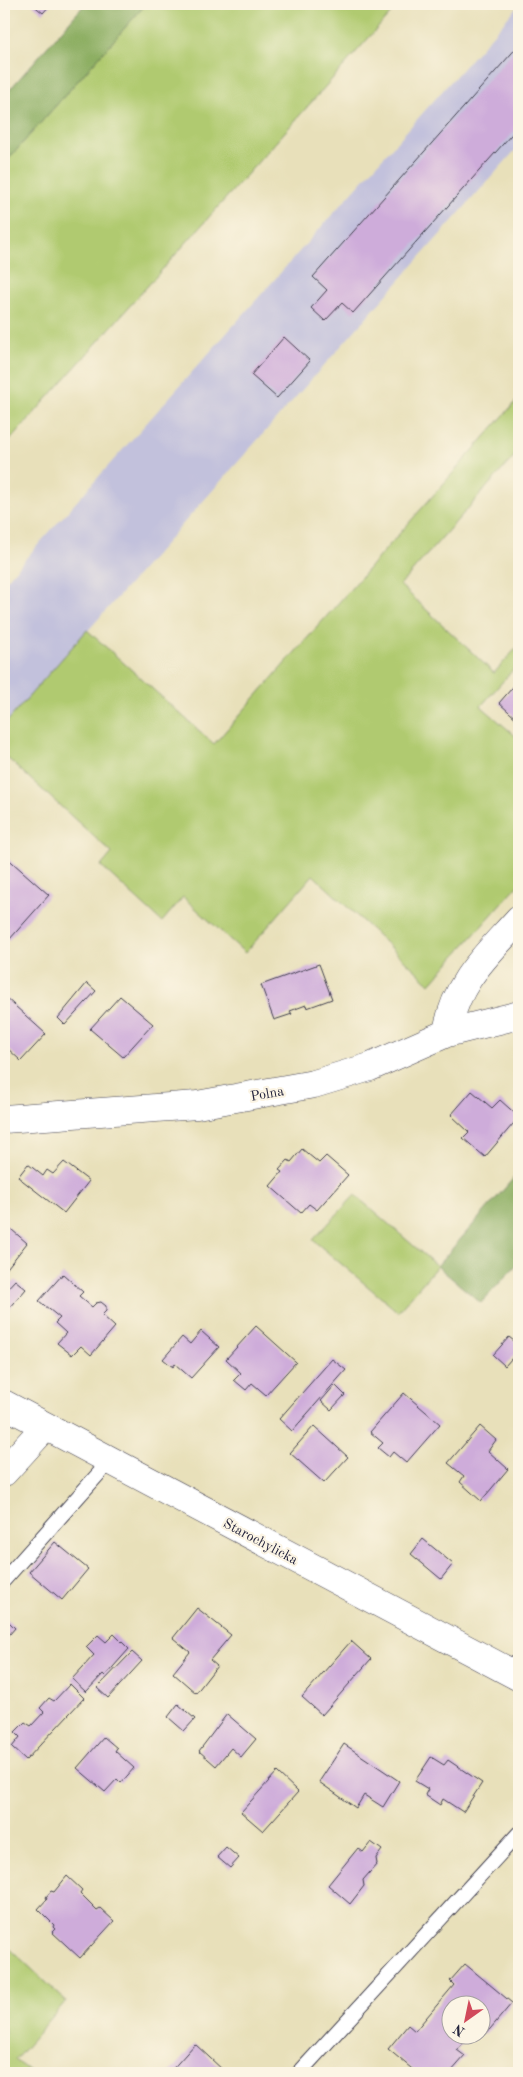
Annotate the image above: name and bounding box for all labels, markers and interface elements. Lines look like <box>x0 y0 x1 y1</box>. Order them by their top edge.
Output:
street label: Polna <box>249 1084 285 1104</box>
street label: Starochylicka <box>221 1516 300 1567</box>
north arrow <box>440 1994 490 2044</box>
text: N <box>451 2021 468 2039</box>

